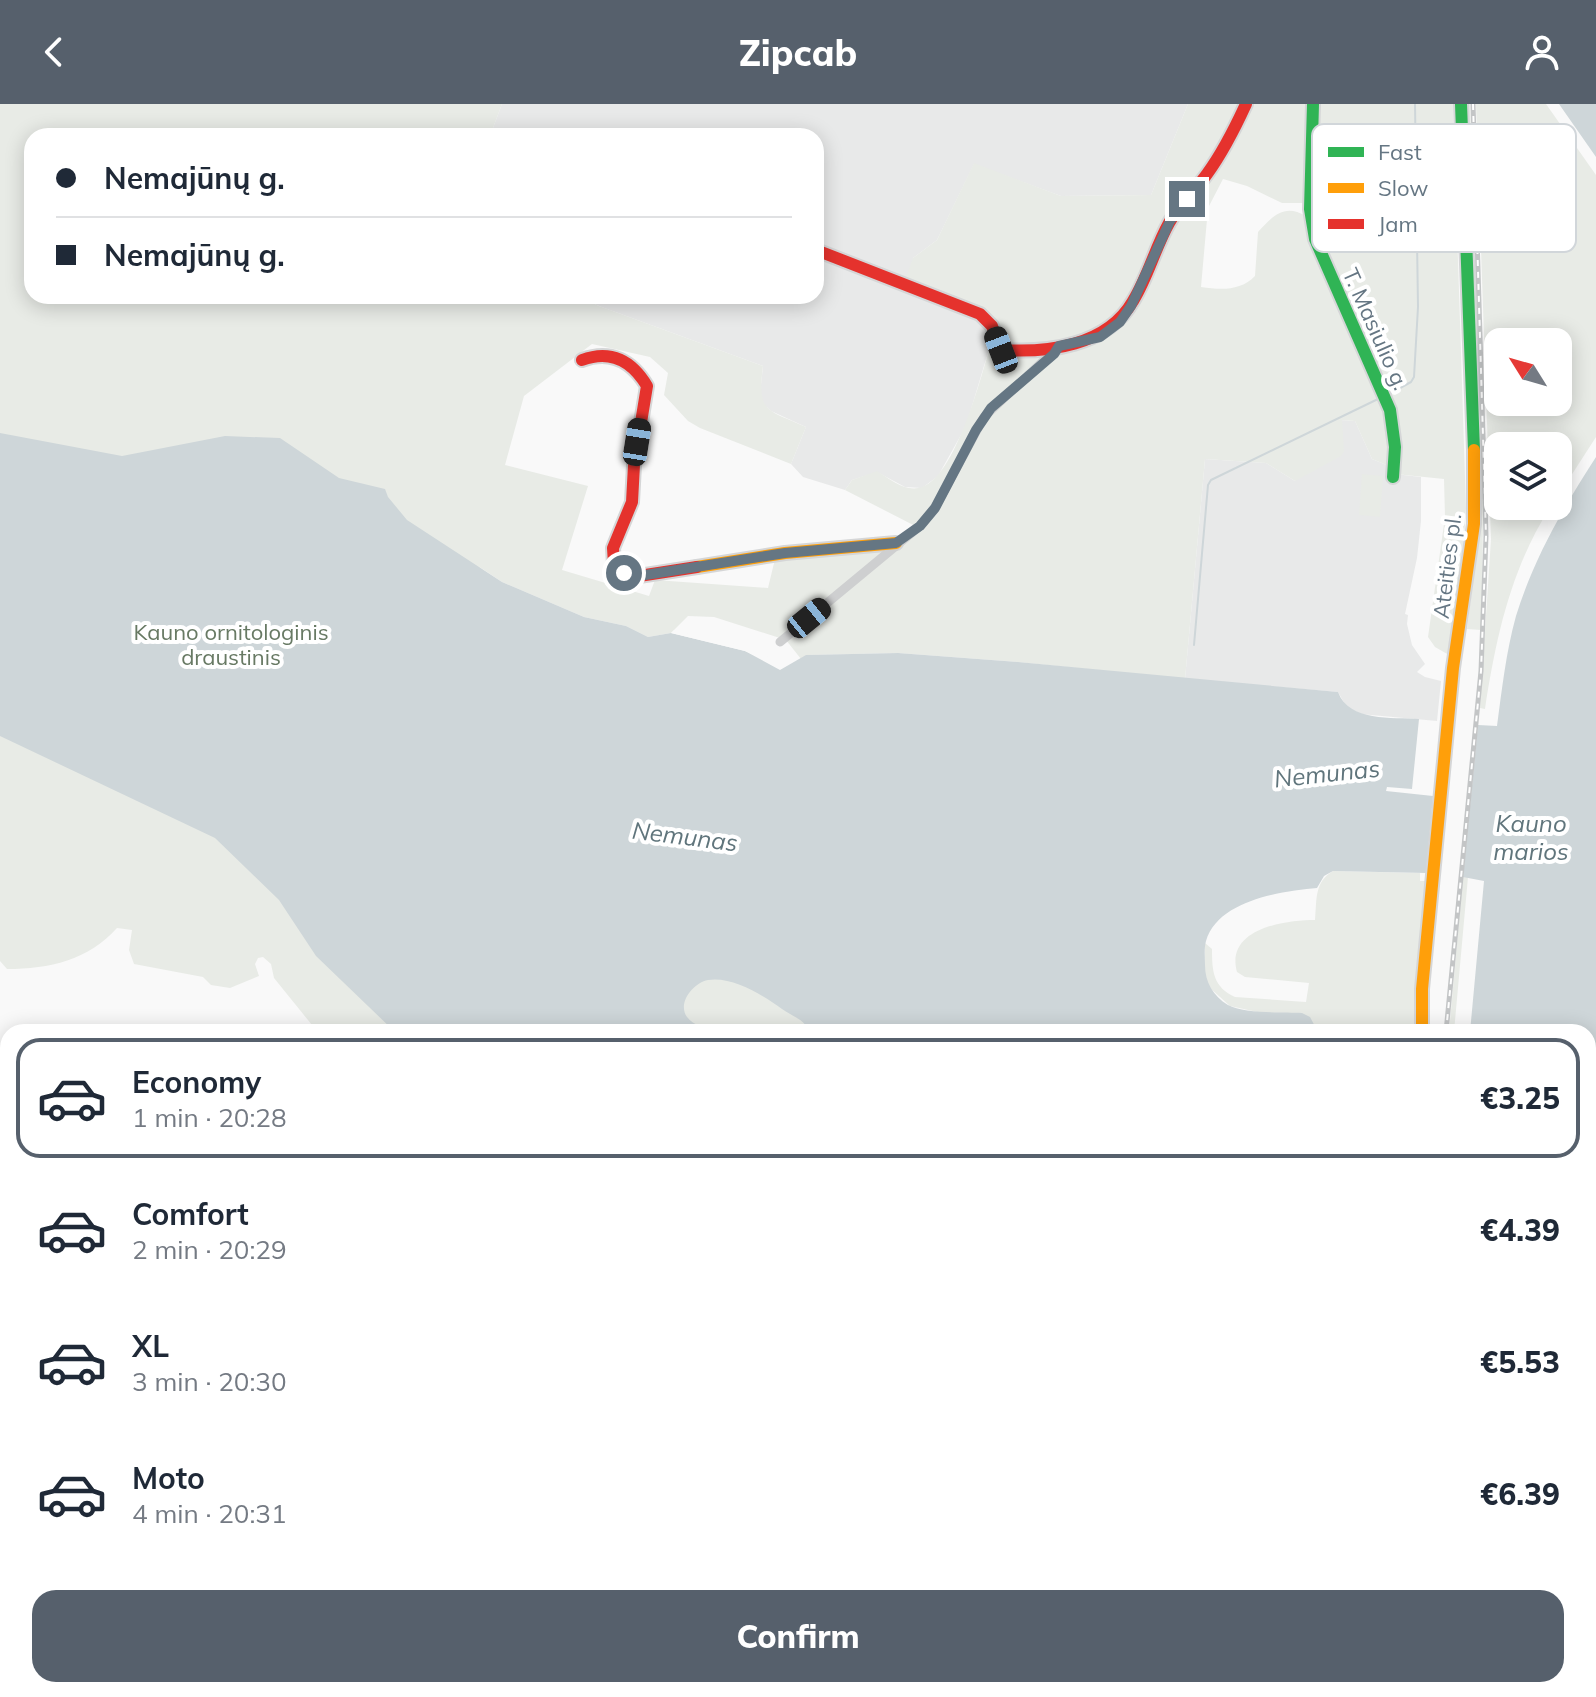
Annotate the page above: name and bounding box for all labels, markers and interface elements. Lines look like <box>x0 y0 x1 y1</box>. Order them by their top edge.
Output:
icon: back <box>32 30 76 74</box>
text: Zipcab <box>739 30 857 75</box>
icon: person <box>1520 30 1564 74</box>
legend <box>1312 124 1576 252</box>
text: Fast <box>1378 138 1422 166</box>
text: Nemajūnų g. <box>104 159 285 197</box>
text: Slow <box>1378 174 1428 202</box>
route end <box>1169 181 1205 217</box>
text: Jam <box>1378 210 1418 238</box>
text: Nemajūnų g. <box>104 236 285 274</box>
street label: T. Masiulio g. <box>1337 264 1415 394</box>
car <box>981 323 1021 377</box>
north arrow <box>1484 328 1572 416</box>
map controls <box>1484 328 1572 520</box>
car <box>621 416 653 468</box>
button: layers <box>1484 432 1572 520</box>
street label: Ateities pl. <box>1427 512 1467 620</box>
route start <box>606 555 642 591</box>
car <box>783 594 835 642</box>
park label: Kauno ornitologinis draustinis <box>133 618 329 671</box>
water label: Nemunas <box>1273 753 1381 793</box>
water label: Kauno marios <box>1493 808 1569 866</box>
water label: Nemunas <box>630 815 740 857</box>
icon: car <box>36 1062 108 1134</box>
text: Economy <box>132 1063 261 1101</box>
text: €3.25 <box>1480 1079 1560 1117</box>
text: 1 min · 20:28 <box>132 1101 287 1134</box>
icon: car <box>36 1194 108 1266</box>
text: Comfort <box>132 1195 249 1233</box>
text: €4.39 <box>1480 1211 1560 1249</box>
text: 2 min · 20:29 <box>132 1233 287 1266</box>
icon: car <box>36 1326 108 1398</box>
text: XL <box>132 1327 169 1365</box>
text: €5.53 <box>1480 1343 1560 1381</box>
text: 3 min · 20:30 <box>132 1365 287 1398</box>
icon: car <box>36 1458 108 1530</box>
text: Moto <box>132 1459 205 1497</box>
text: €6.39 <box>1480 1475 1560 1513</box>
text: 4 min · 20:31 <box>132 1497 287 1530</box>
button: Confirm <box>32 1590 1564 1682</box>

